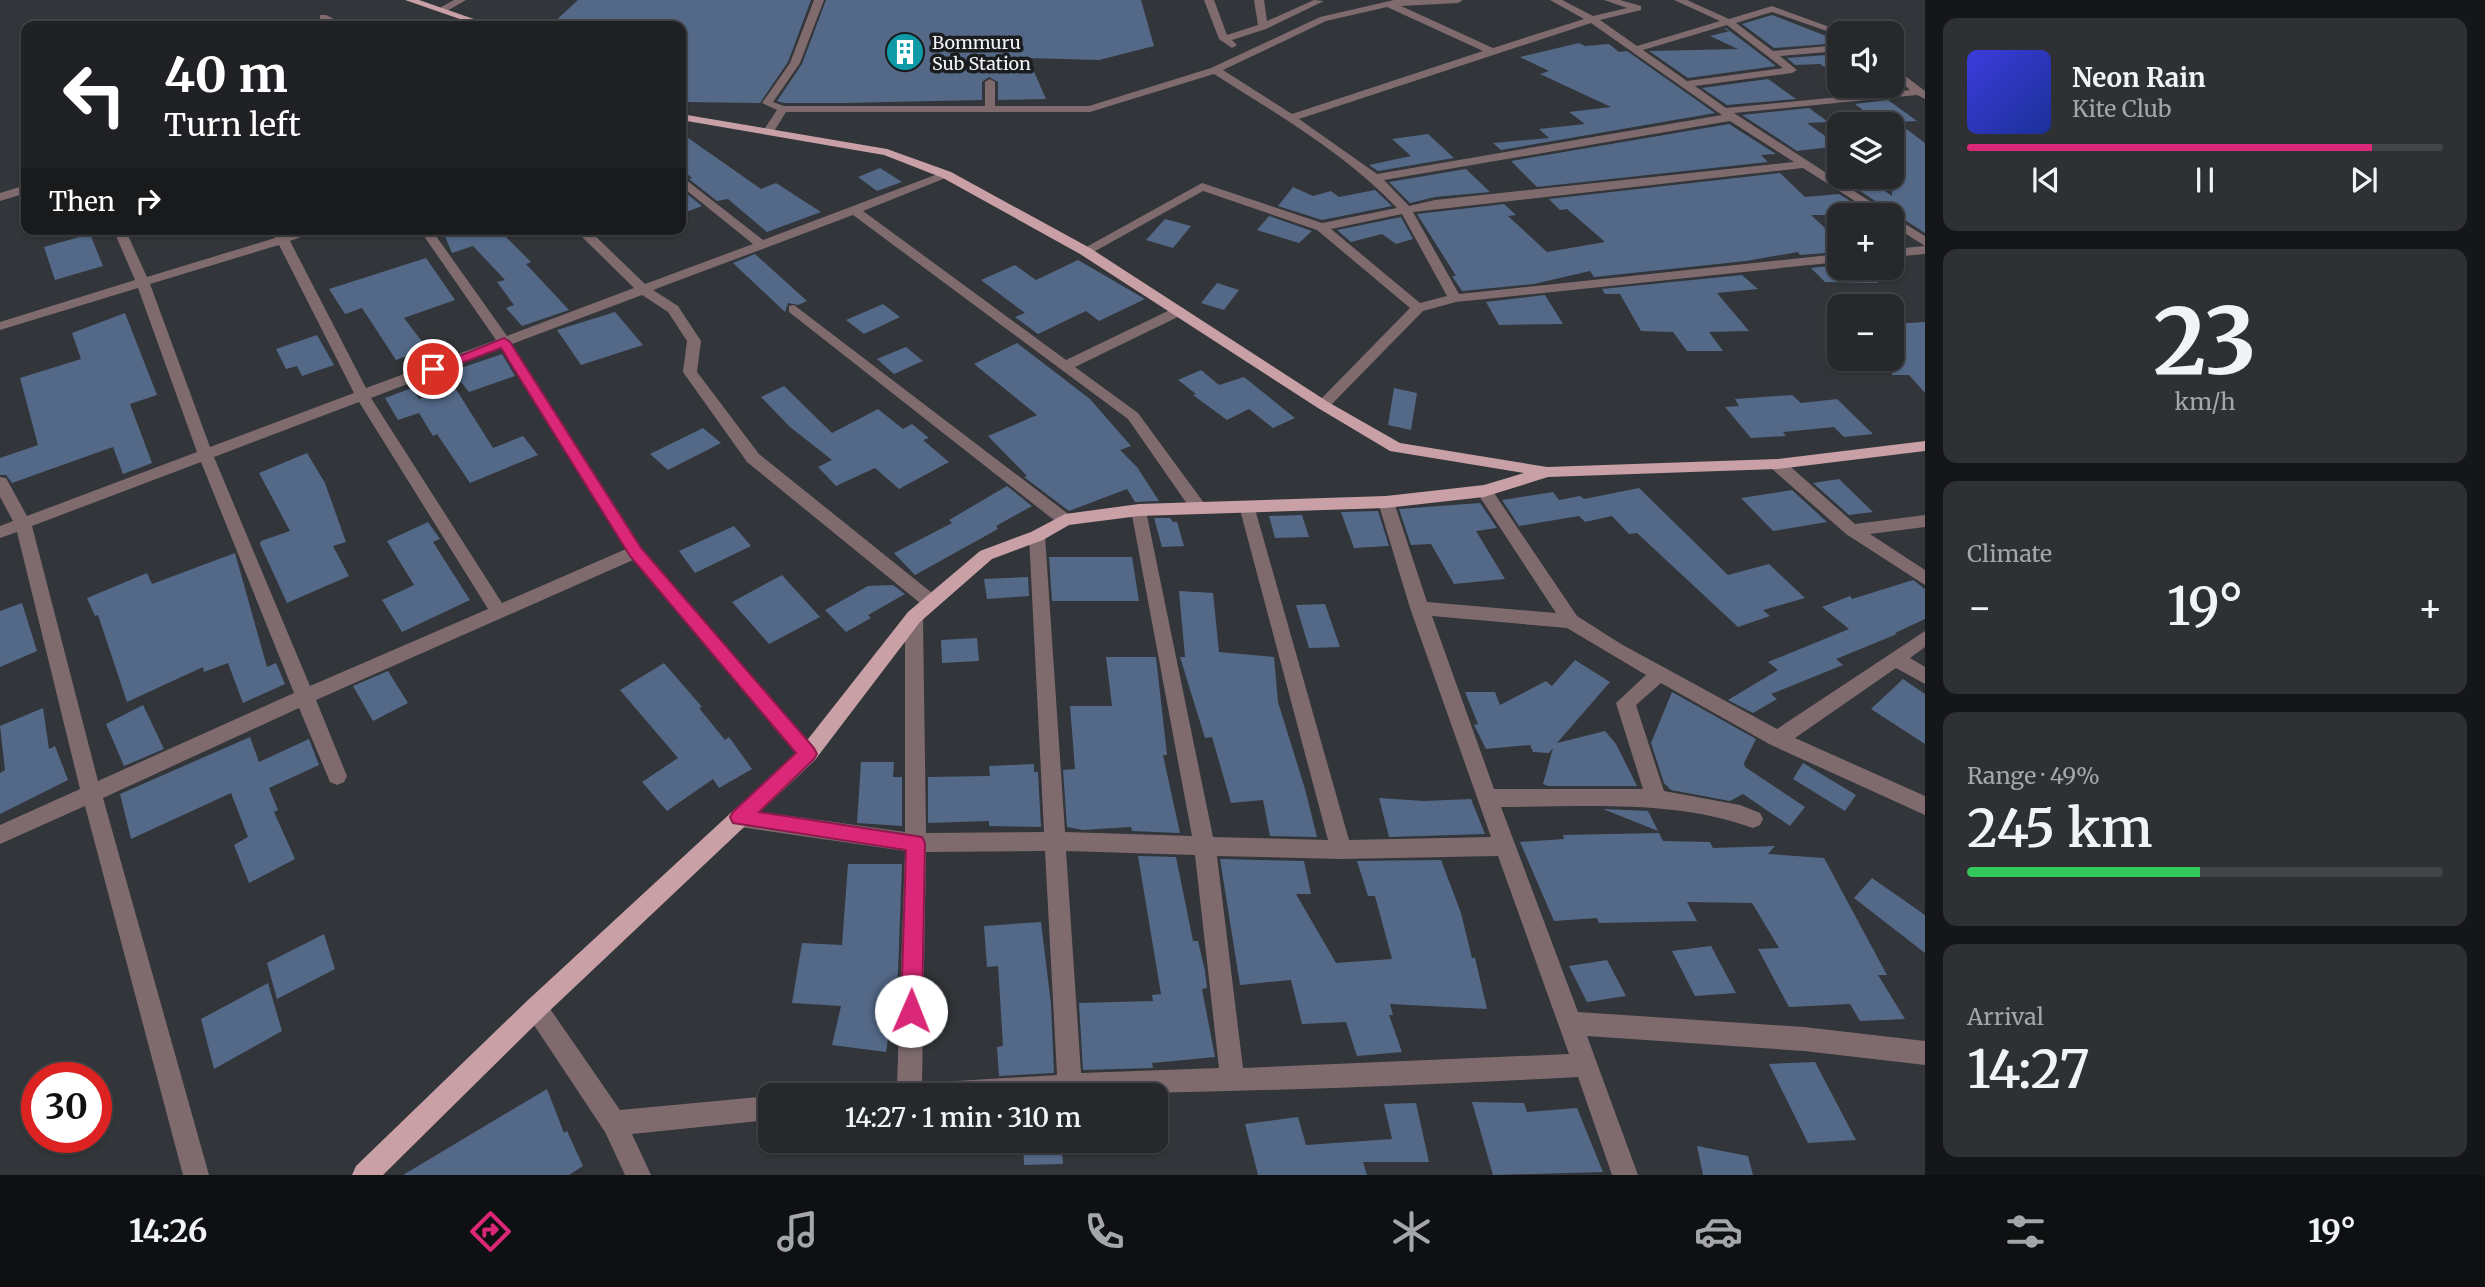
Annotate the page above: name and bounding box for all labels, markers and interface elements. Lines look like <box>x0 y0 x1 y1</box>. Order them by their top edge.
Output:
map controls <box>1827 21 1904 371</box>
button: sound <box>1827 21 1904 98</box>
building icon: Bommuru Sub Station <box>884 31 926 73</box>
place label: Bommuru Sub Station <box>932 31 1031 75</box>
text: 40 m <box>164 44 288 105</box>
icon: left <box>49 49 140 140</box>
text: Neon Rain <box>2072 61 2206 94</box>
text: Kite Club <box>2072 94 2171 123</box>
text: Turn left <box>164 105 301 145</box>
button: layers <box>1827 112 1904 189</box>
icon: previous <box>2027 161 2065 199</box>
icon: pause <box>2186 161 2224 199</box>
icon: next <box>2345 161 2383 199</box>
icon: right <box>129 182 167 220</box>
text: Then <box>49 185 115 218</box>
button: + <box>1827 203 1904 280</box>
text: 23 <box>2153 284 2257 399</box>
button: − <box>1827 294 1904 371</box>
pin <box>403 339 463 399</box>
icon: arrive <box>414 350 452 388</box>
text: km/h <box>2175 387 2235 416</box>
text: Climate <box>1967 539 2052 568</box>
text: 19° <box>2167 574 2243 639</box>
text: − <box>1967 584 1992 631</box>
text: + <box>2418 584 2443 631</box>
text: Range · 49% <box>1967 761 2100 790</box>
text: 245 km <box>1967 796 2153 861</box>
position arrow <box>874 974 948 1048</box>
text: Arrival <box>1967 1002 2044 1031</box>
text: 14:27 <box>1967 1037 2090 1102</box>
speed limit sign: 30 <box>21 1062 112 1153</box>
text: 14:27 · 1 min · 310 m <box>845 1101 1081 1134</box>
icon: directions <box>466 1207 515 1256</box>
icon: music <box>773 1207 822 1256</box>
icon: phone <box>1080 1207 1129 1256</box>
icon: climate <box>1387 1207 1436 1256</box>
icon: car <box>1694 1207 1743 1256</box>
icon: filters <box>2001 1207 2050 1256</box>
text: 14:26 <box>129 1211 208 1251</box>
text: 19° <box>2308 1211 2356 1251</box>

